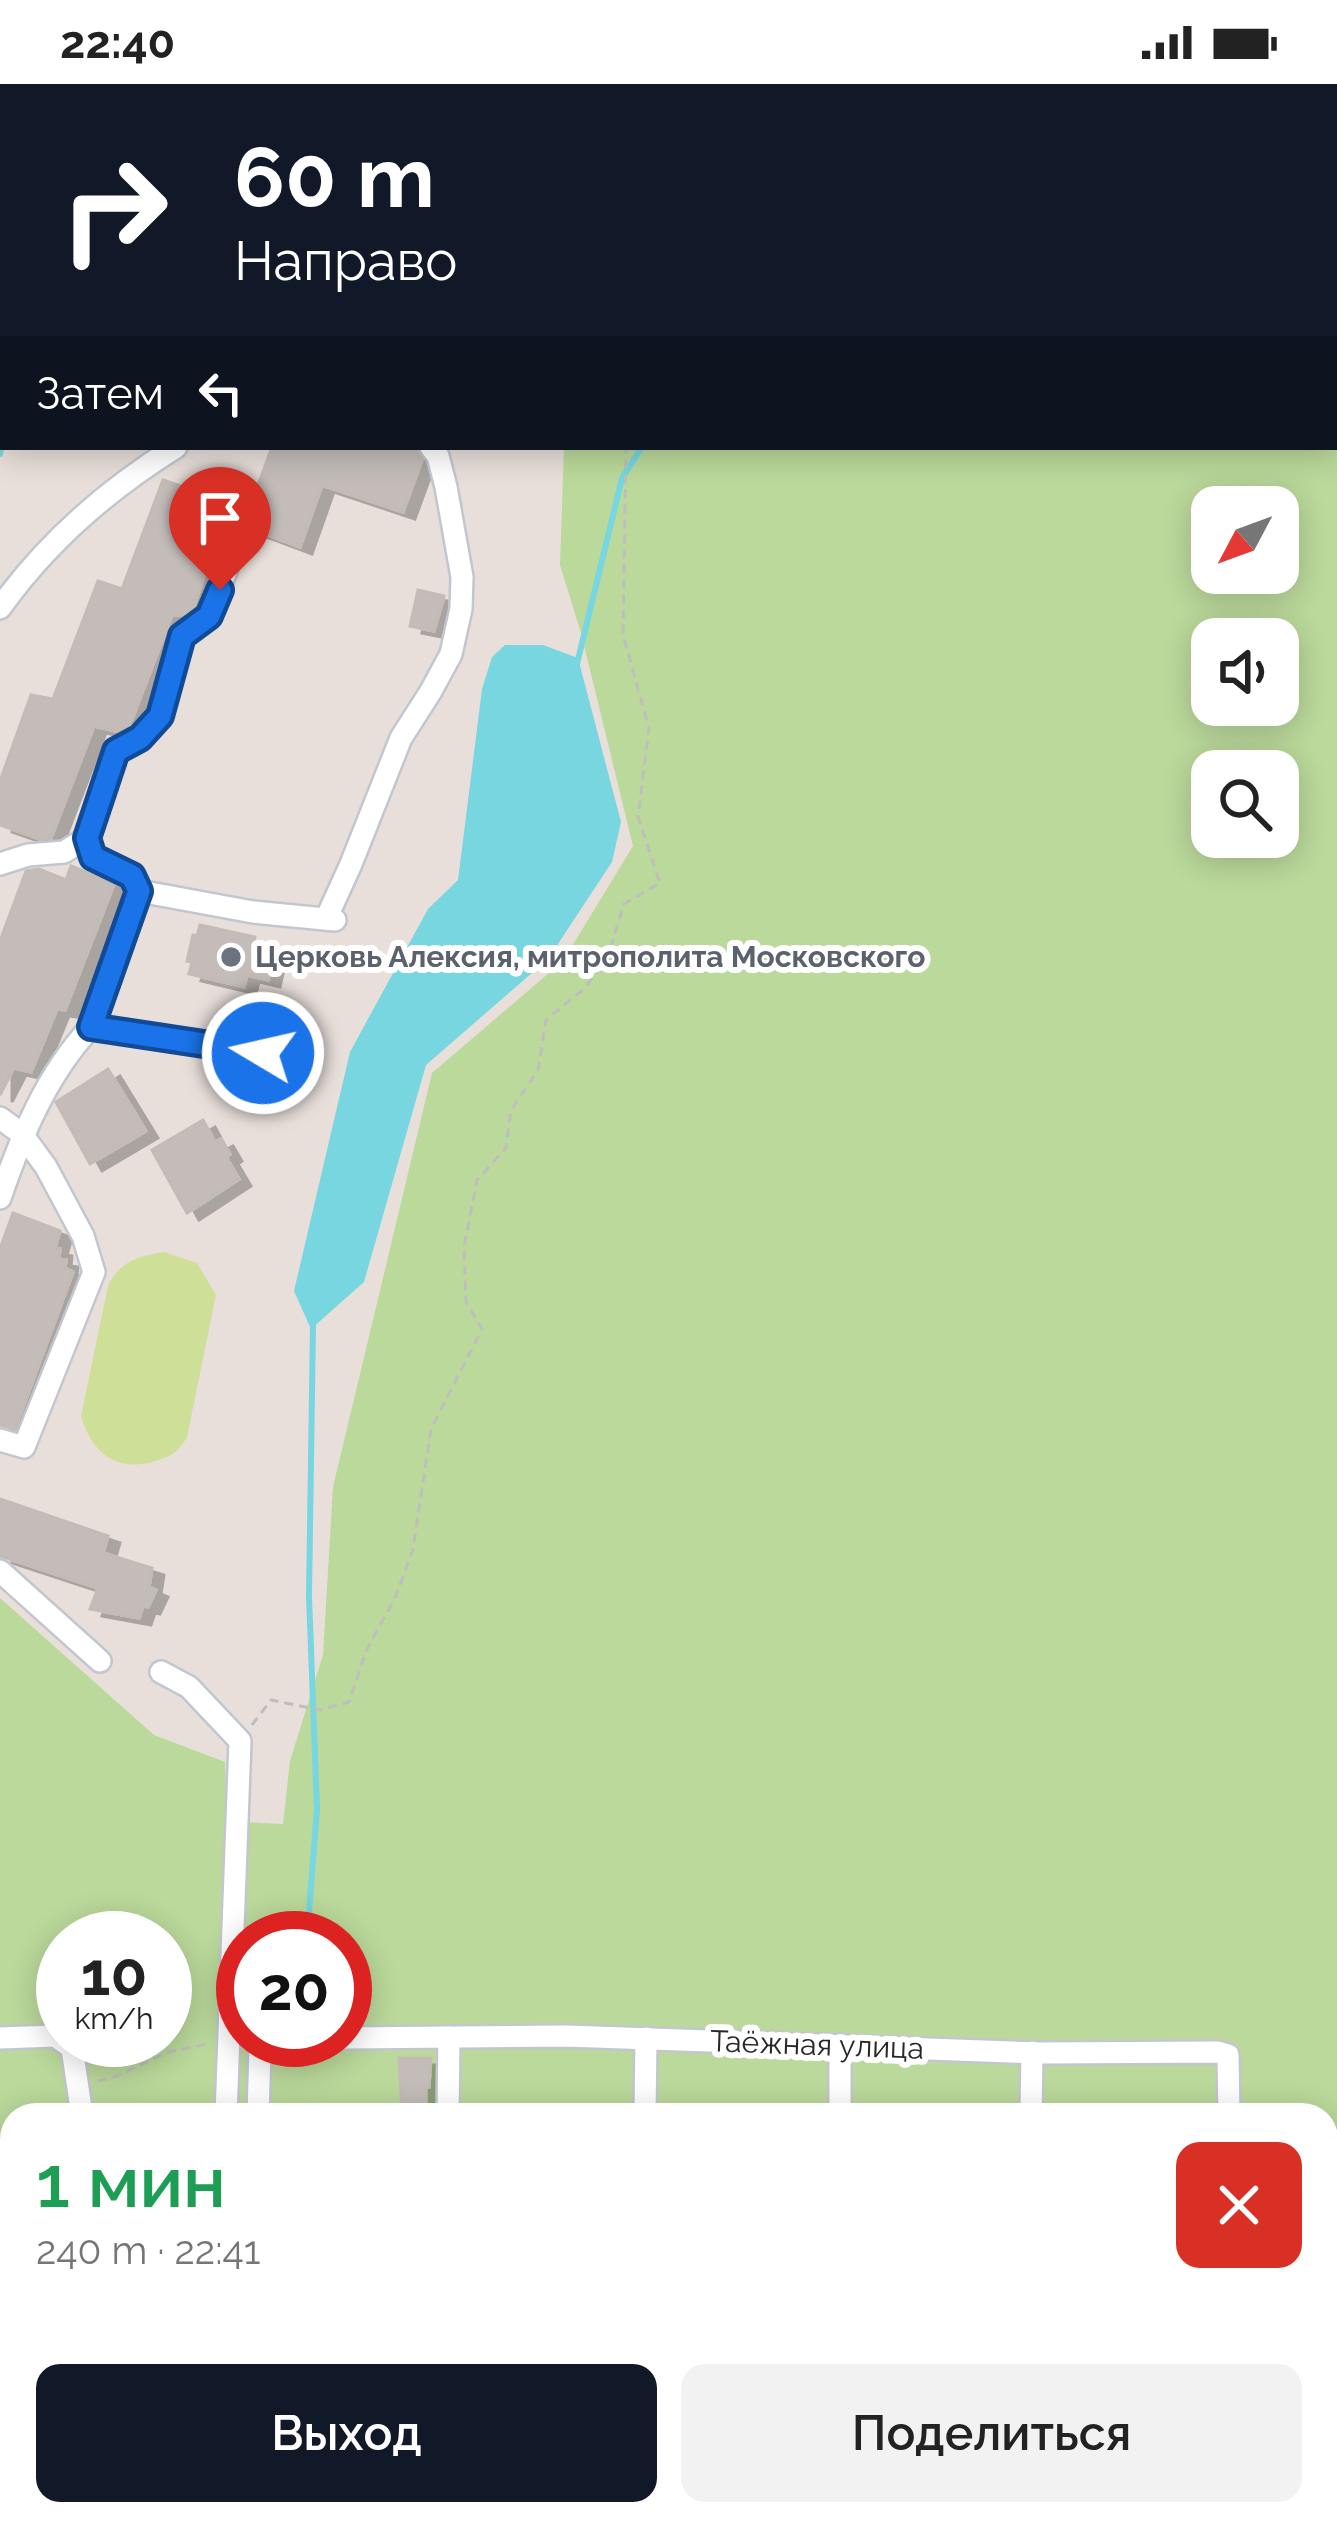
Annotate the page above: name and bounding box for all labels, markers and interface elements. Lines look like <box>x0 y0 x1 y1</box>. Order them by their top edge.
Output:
text: 22:40 <box>60 16 175 69</box>
text: 60 m <box>234 128 435 227</box>
icon: right <box>36 132 192 288</box>
text: Направо <box>234 229 457 293</box>
icon: left <box>188 360 254 426</box>
text: Затем <box>36 367 164 420</box>
pin <box>169 467 271 590</box>
icon: arrive <box>187 485 253 551</box>
north arrow <box>1191 486 1299 594</box>
map controls <box>1191 486 1299 858</box>
button: sound <box>1191 618 1299 726</box>
button: search <box>1191 750 1299 858</box>
place label: Церковь Алексия, митрополита Московского <box>255 939 925 974</box>
marker: Церковь Алексия, митрополита Московского <box>218 944 244 970</box>
position arrow <box>200 990 326 1116</box>
speed limit sign: 20 <box>216 1911 372 2067</box>
text: 10 <box>81 1939 147 2009</box>
text: km/h <box>74 2001 154 2036</box>
street label: Таёжная улица <box>710 2023 925 2066</box>
text: 1 мин <box>36 2139 226 2224</box>
button: close <box>1176 2142 1302 2268</box>
text: 240 m · 22:41 <box>36 2227 260 2273</box>
button: Выход <box>36 2364 657 2502</box>
button: Поделиться <box>681 2364 1302 2502</box>

